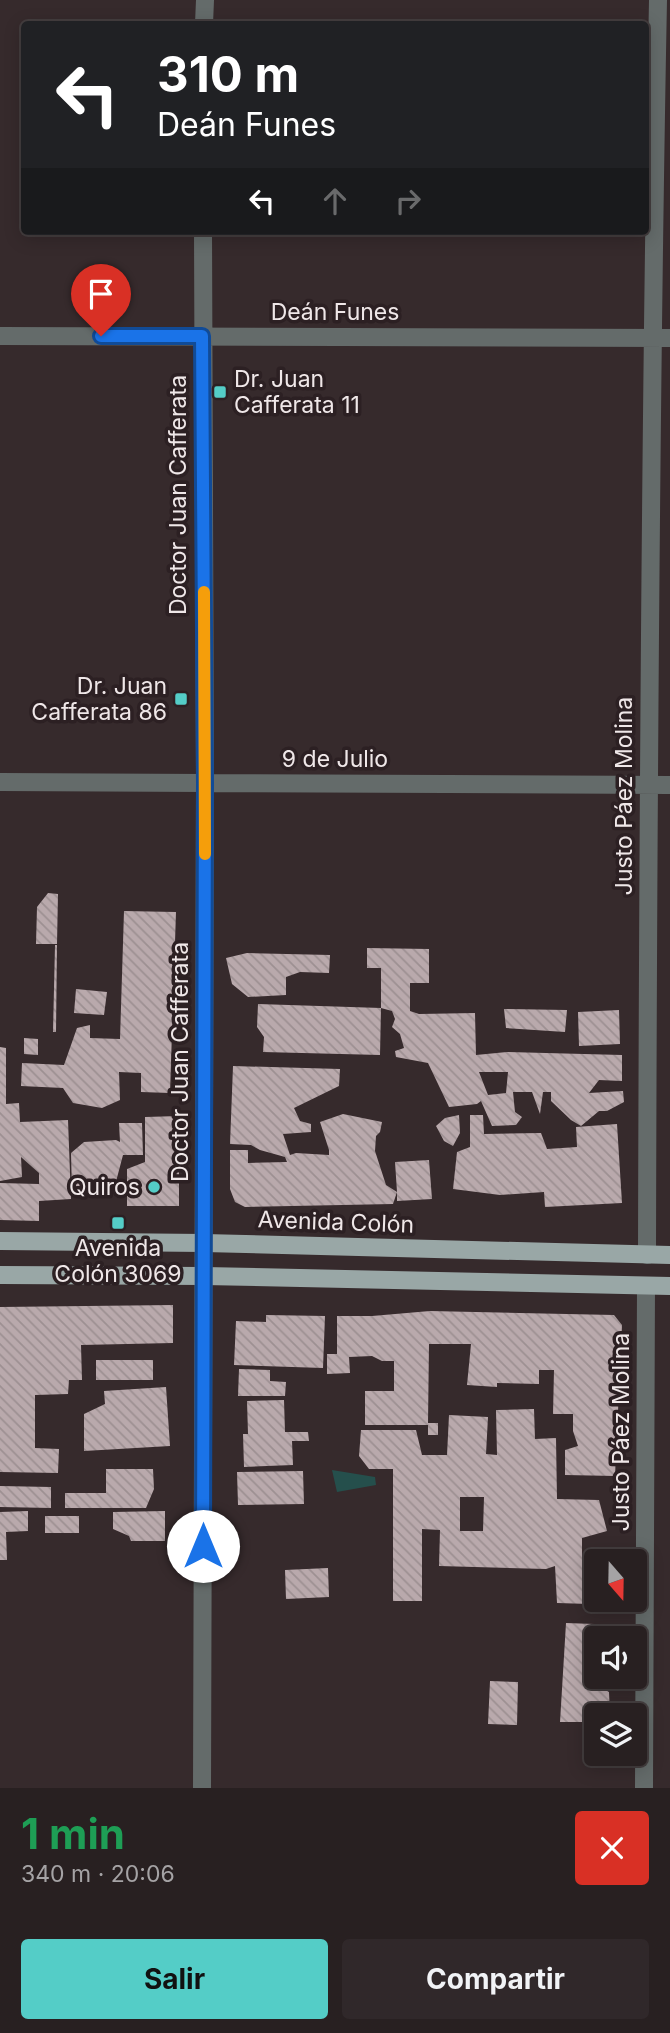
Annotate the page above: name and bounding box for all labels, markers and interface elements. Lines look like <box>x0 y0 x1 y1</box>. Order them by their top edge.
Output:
text: 310 m <box>157 45 299 104</box>
icon: left <box>42 49 133 140</box>
text: Deán Funes <box>157 105 336 144</box>
icon: left <box>243 182 281 220</box>
icon: ahead <box>316 182 354 220</box>
icon: right <box>389 182 427 220</box>
pin <box>71 264 131 336</box>
icon: arrive <box>82 275 120 313</box>
street label: Deán Funes <box>271 298 399 326</box>
place label: Dr. Juan Cafferata 11 <box>234 365 360 419</box>
street label: Doctor Juan Cafferata <box>164 375 192 615</box>
marker: Dr. Juan Cafferata 11 <box>212 384 228 400</box>
place label: Dr. Juan Cafferata 86 <box>31 672 167 726</box>
marker: Dr. Juan Cafferata 86 <box>173 691 189 707</box>
street label: Justo Páez Molina <box>610 697 638 895</box>
street label: 9 de Julio <box>282 745 388 773</box>
street label: Doctor Juan Cafferata <box>166 942 194 1182</box>
place label: Quiros <box>69 1173 140 1201</box>
marker: Quiros <box>146 1179 162 1195</box>
street label: Avenida Colón <box>257 1205 415 1239</box>
marker: Avenida Colón 3069 <box>110 1215 126 1231</box>
place label: Avenida Colón 3069 <box>54 1234 182 1288</box>
street label: Justo Páez Molina <box>607 1333 635 1531</box>
position arrow <box>166 1509 240 1583</box>
north arrow <box>584 1549 648 1612</box>
map controls <box>584 1549 647 1766</box>
button: sound <box>584 1626 647 1689</box>
button: layers <box>584 1703 647 1766</box>
text: 1 min <box>21 1808 125 1859</box>
button: close <box>575 1811 649 1885</box>
text: 340 m · 20:06 <box>21 1860 175 1888</box>
button: Salir <box>21 1939 328 2019</box>
button: Compartir <box>342 1939 649 2019</box>

